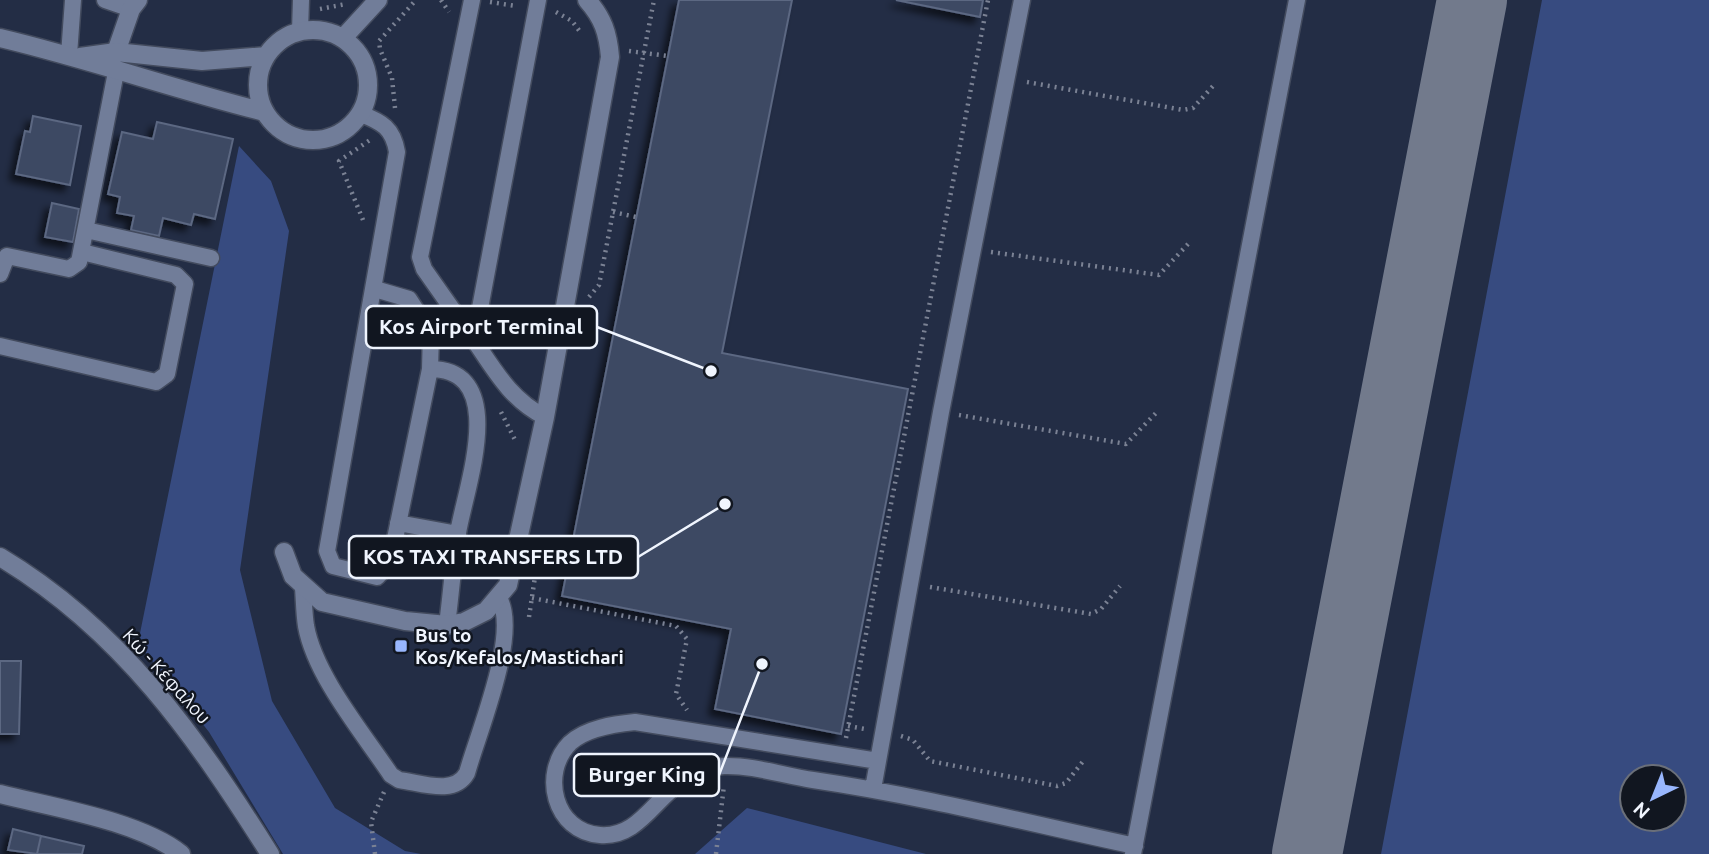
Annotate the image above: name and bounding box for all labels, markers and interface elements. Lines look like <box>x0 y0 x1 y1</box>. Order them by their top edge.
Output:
callout: Kos Airport Terminal <box>366 306 597 348</box>
text: Kos Airport Terminal <box>379 314 583 338</box>
callout: KOS TAXI TRANSFERS LTD <box>349 536 638 578</box>
text: KOS TAXI TRANSFERS LTD <box>363 544 623 568</box>
street label: Κώ - Κέφαλου <box>119 624 215 728</box>
place label: Bus to Kos/Kefalos/Mastichari <box>415 624 624 668</box>
marker: Bus to Kos/Kefalos/Mastichari <box>393 638 409 654</box>
callout: Burger King <box>574 754 719 796</box>
text: Burger King <box>588 762 706 786</box>
north arrow <box>1618 763 1688 833</box>
text: N <box>1629 798 1654 823</box>

